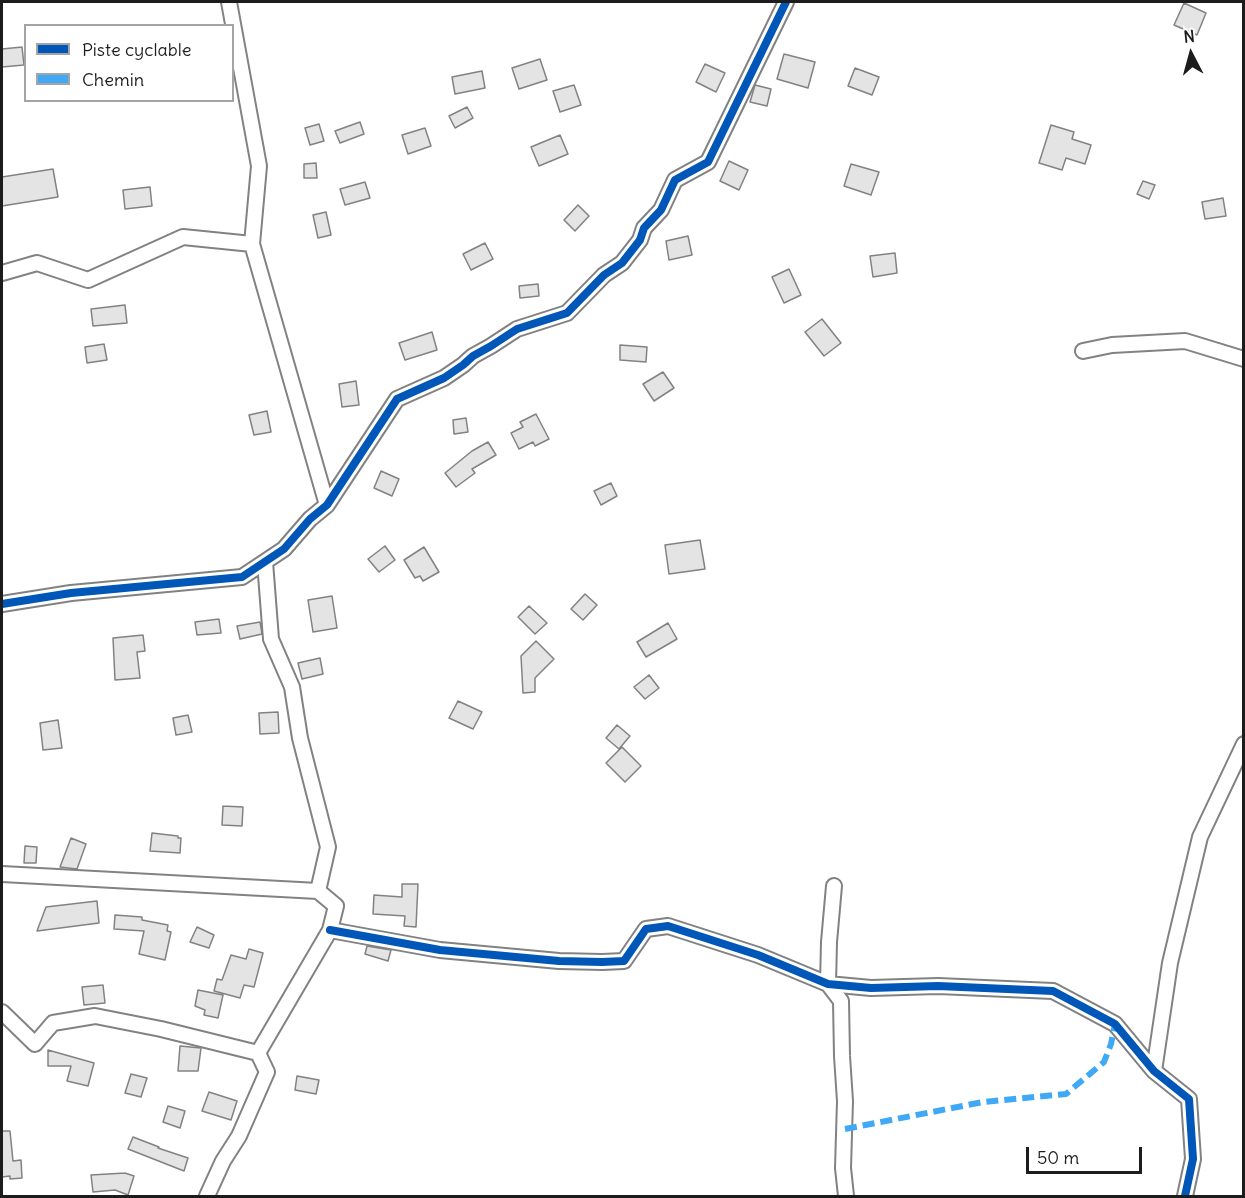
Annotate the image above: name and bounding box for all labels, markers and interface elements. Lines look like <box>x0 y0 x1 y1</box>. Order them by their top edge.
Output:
legend <box>24 24 234 102</box>
north arrow <box>1161 24 1221 84</box>
text: N <box>1183 26 1196 47</box>
text: Piste cyclable <box>82 38 191 61</box>
text: Chemin <box>82 68 144 91</box>
scale bar <box>1029 1135 1144 1173</box>
text: 50 m <box>1037 1146 1079 1169</box>

